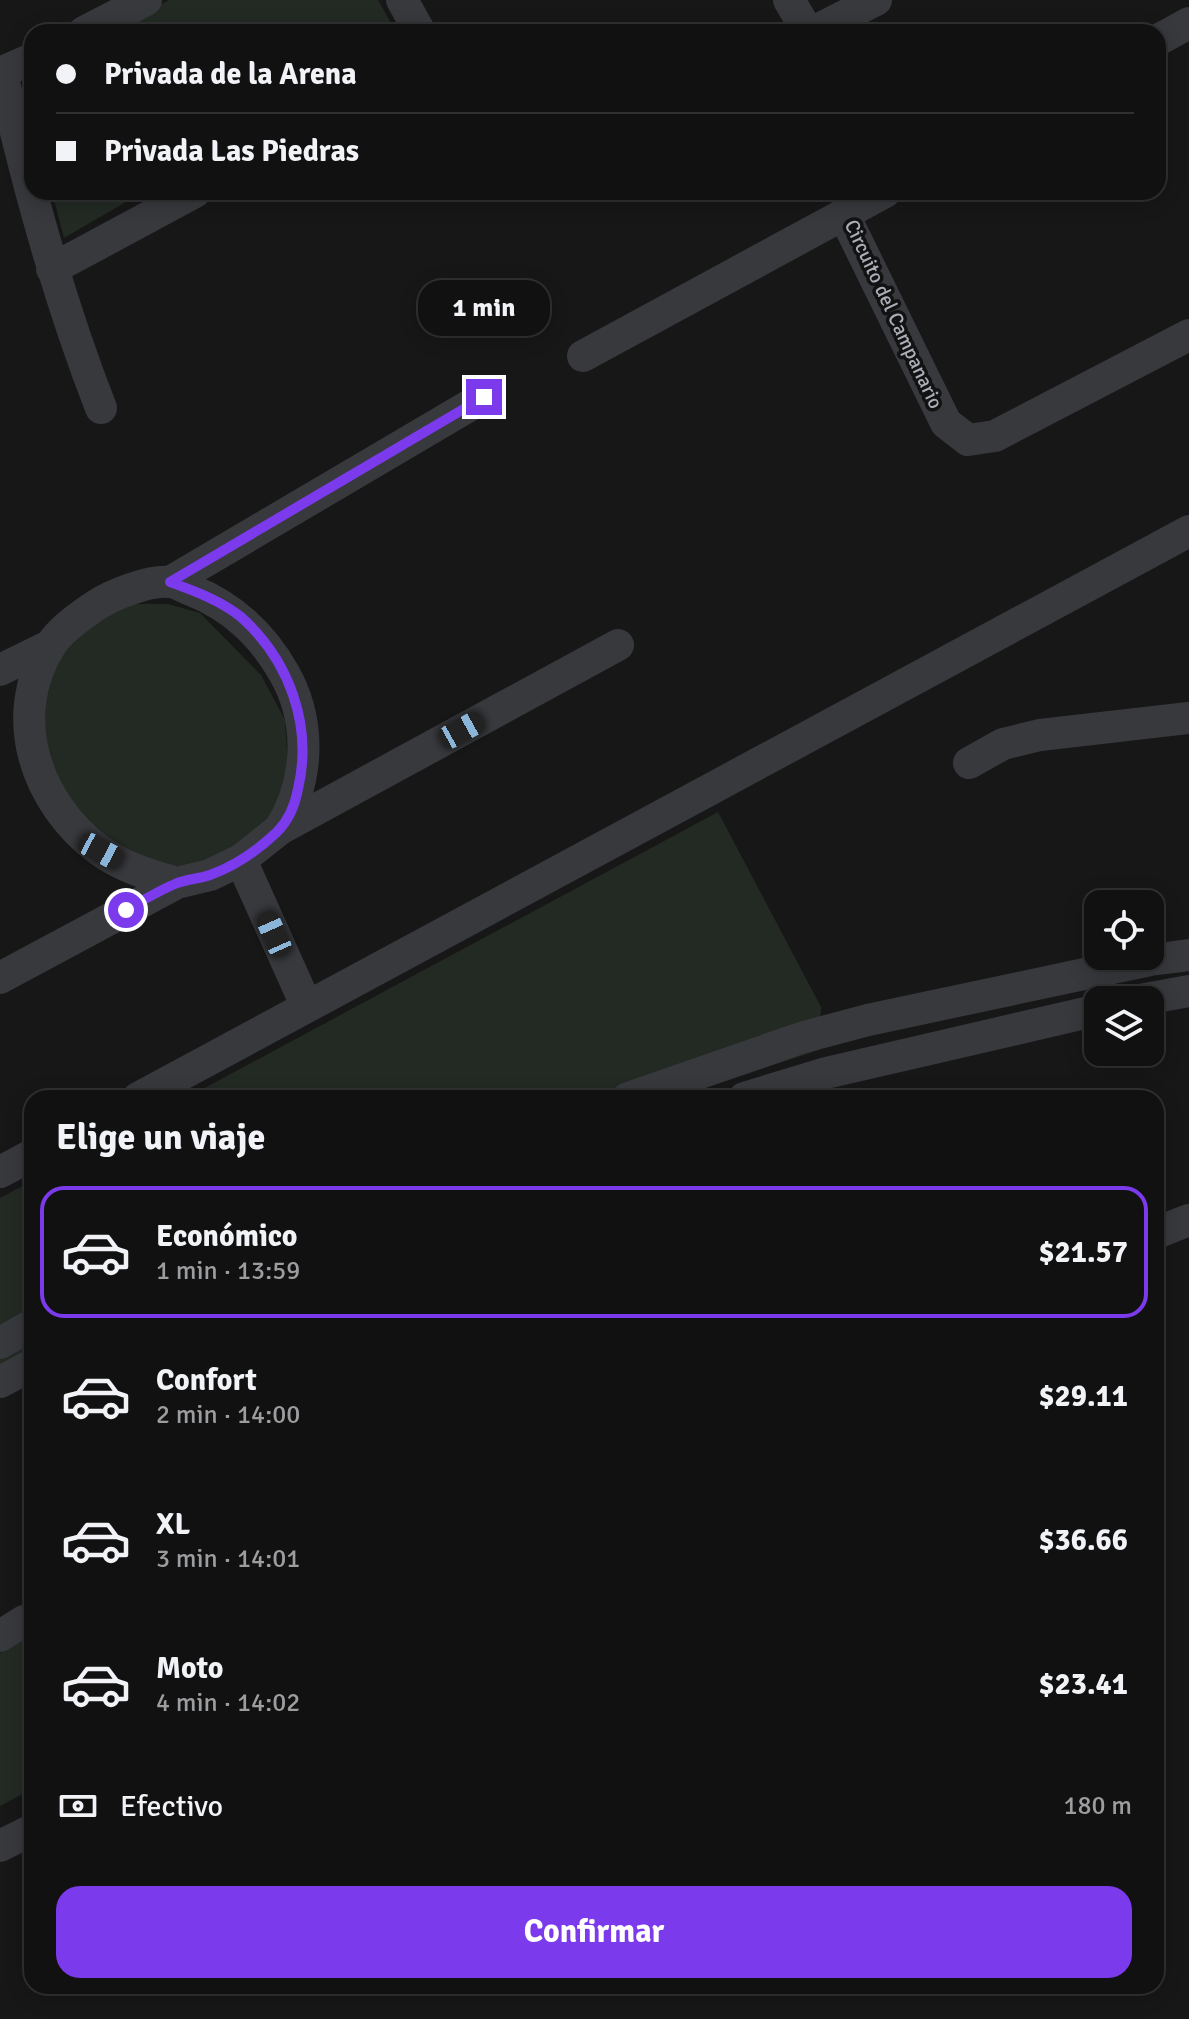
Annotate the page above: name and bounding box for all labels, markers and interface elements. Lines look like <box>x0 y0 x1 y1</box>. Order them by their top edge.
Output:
text: Privada de la Arena <box>104 56 357 93</box>
text: Privada Las Piedras <box>104 133 359 170</box>
street label: Circuito del Campanario <box>839 216 948 413</box>
callout: 1 min <box>418 281 550 337</box>
text: 1 min <box>453 292 515 324</box>
route end <box>466 379 502 415</box>
car <box>435 708 489 752</box>
car <box>74 829 128 873</box>
map controls <box>1084 890 1164 1066</box>
button: locate <box>1084 890 1164 970</box>
route start <box>108 892 144 928</box>
car <box>253 907 295 961</box>
button: layers <box>1084 986 1164 1066</box>
text: Elige un viaje <box>56 1115 265 1160</box>
icon: car <box>60 1216 132 1288</box>
text: Económico <box>156 1218 298 1255</box>
text: $21.57 <box>1038 1234 1128 1271</box>
text: 1 min · 13:59 <box>156 1255 300 1287</box>
icon: car <box>60 1360 132 1432</box>
text: Confort <box>156 1362 257 1399</box>
text: $29.11 <box>1038 1378 1128 1415</box>
text: 2 min · 14:00 <box>156 1399 300 1431</box>
icon: car <box>60 1504 132 1576</box>
text: XL <box>156 1506 190 1543</box>
text: $36.66 <box>1038 1522 1128 1559</box>
text: 3 min · 14:01 <box>156 1543 300 1575</box>
icon: car <box>60 1648 132 1720</box>
text: Moto <box>156 1650 223 1687</box>
text: $23.41 <box>1038 1666 1128 1703</box>
text: 4 min · 14:02 <box>156 1687 300 1719</box>
icon: cash <box>56 1784 100 1828</box>
text: Efectivo <box>120 1788 223 1825</box>
text: 180 m <box>1063 1790 1132 1822</box>
button: Confirmar <box>56 1886 1132 1978</box>

